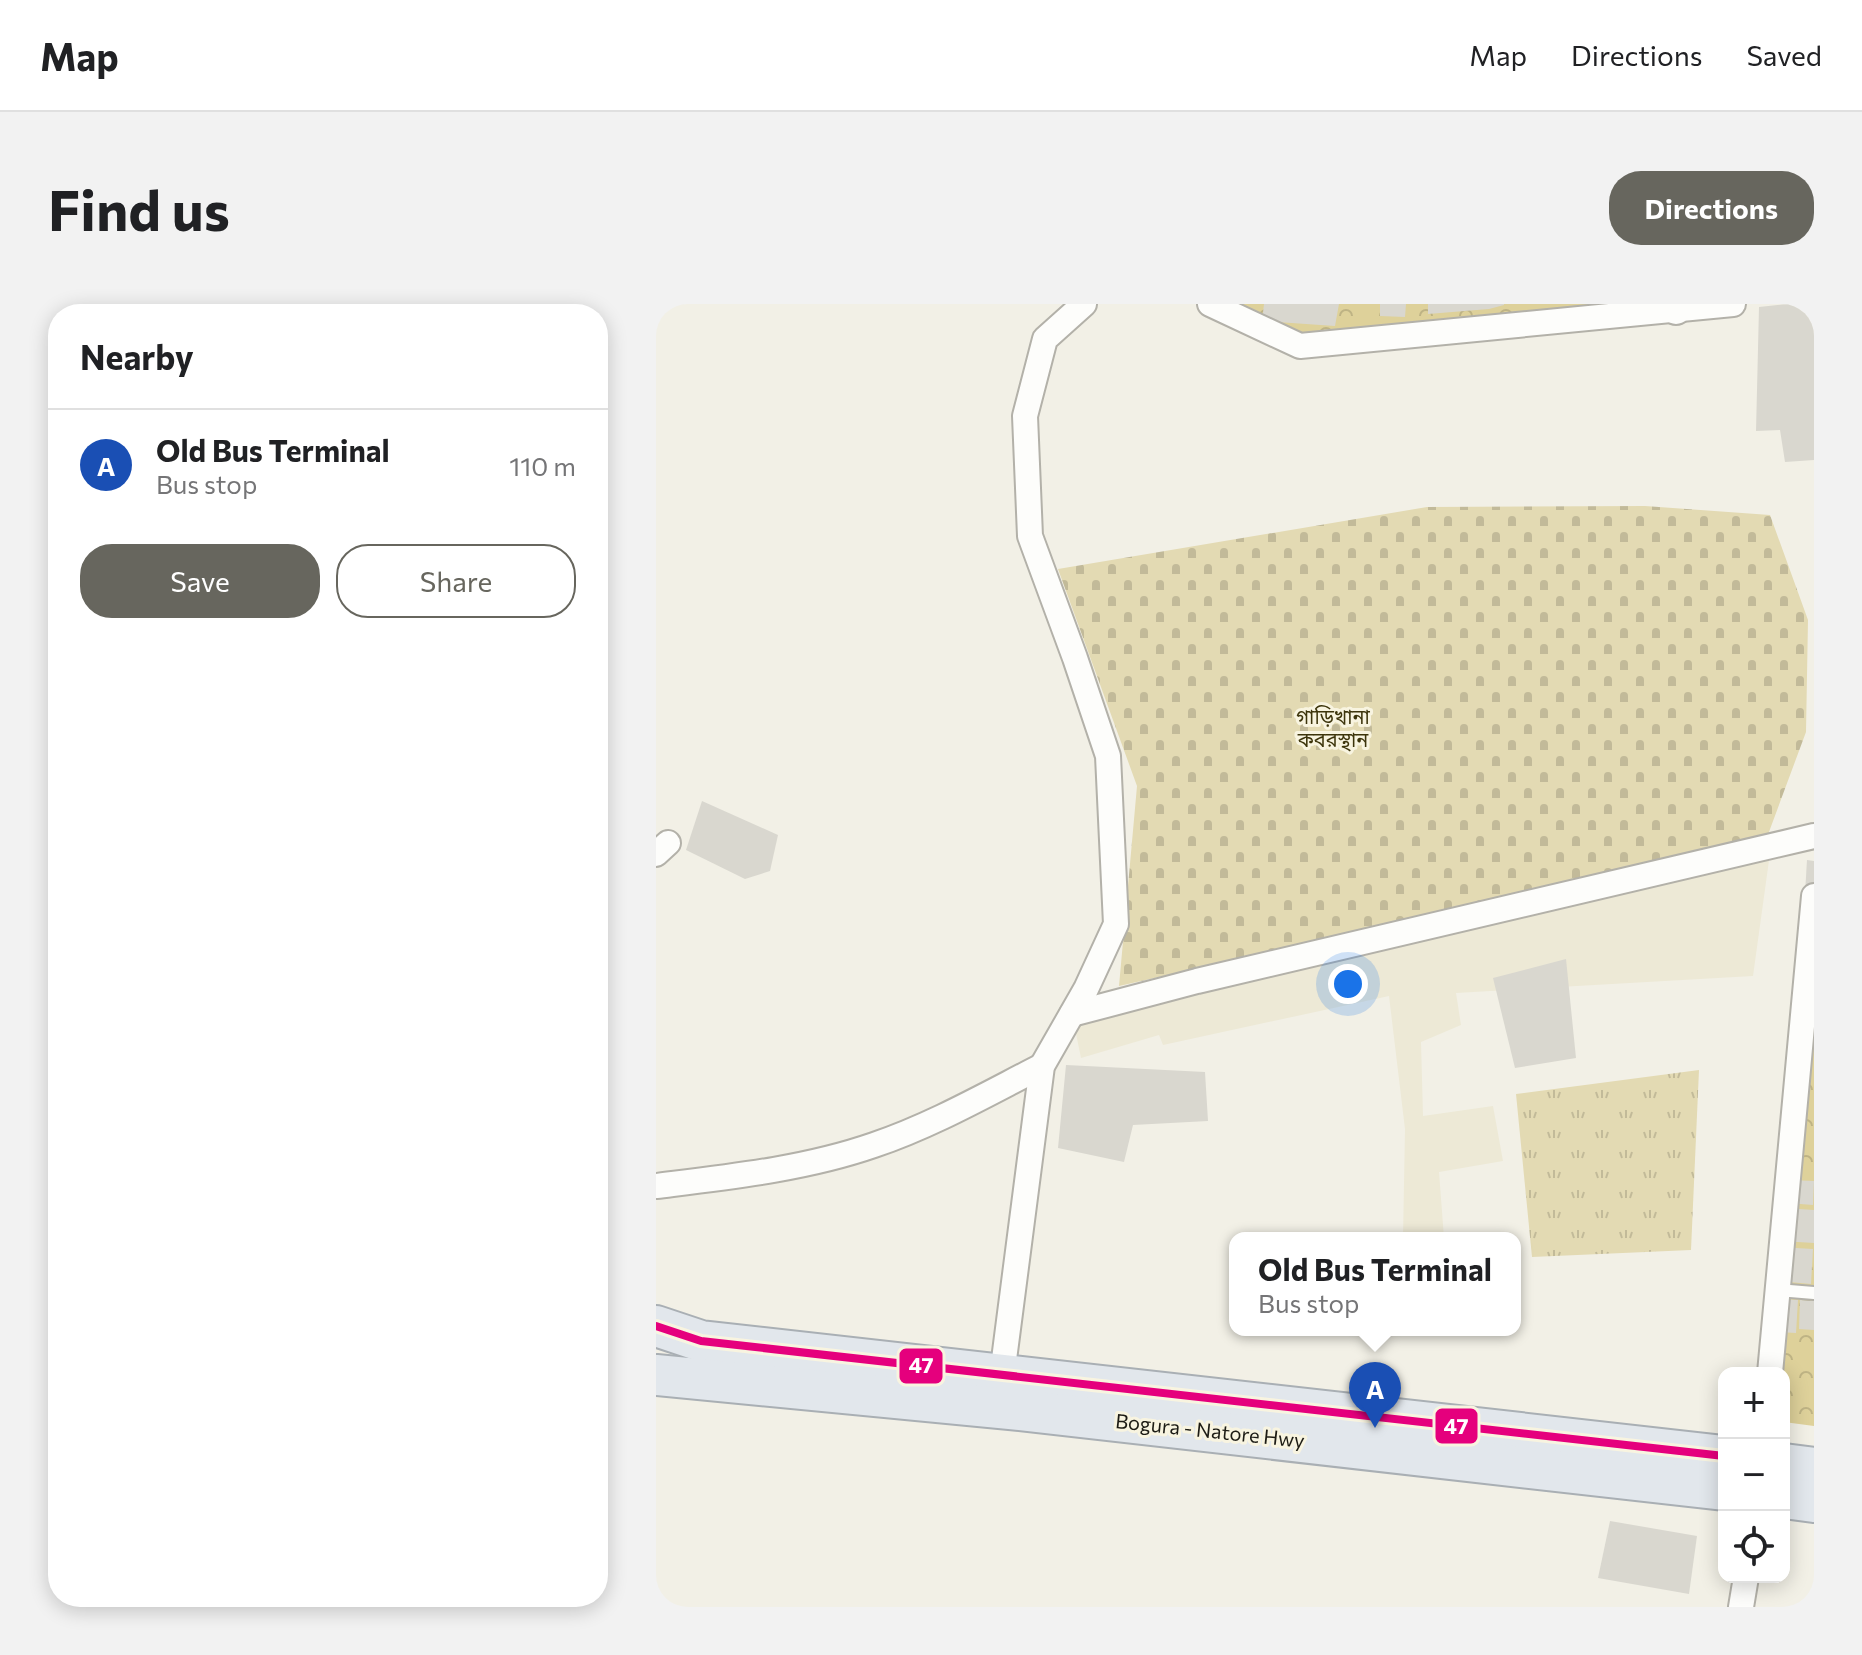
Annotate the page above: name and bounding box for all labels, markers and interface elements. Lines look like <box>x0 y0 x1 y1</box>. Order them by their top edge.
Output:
text: Map <box>40 32 119 79</box>
text: Map <box>1469 38 1527 72</box>
text: Directions <box>1571 38 1702 72</box>
text: Saved <box>1746 38 1822 72</box>
button: Directions <box>1609 171 1814 245</box>
text: Find us <box>48 174 230 243</box>
text: Nearby <box>80 335 194 377</box>
text: Old Bus Terminal <box>156 431 390 468</box>
text: A <box>97 450 115 481</box>
text: 110 m <box>509 450 576 481</box>
text: Bus stop <box>156 468 257 499</box>
button: Save <box>80 544 320 618</box>
button: Share <box>336 544 576 618</box>
park label: গাড়িখানা কবরস্থান <box>1296 704 1371 752</box>
your location <box>1328 964 1368 1004</box>
popup <box>1229 1232 1521 1336</box>
text: Old Bus Terminal <box>1258 1250 1492 1287</box>
text: Bus stop <box>1258 1287 1359 1318</box>
line badge: 47 <box>898 1347 944 1385</box>
text: 47 <box>908 1351 934 1378</box>
pin: A <box>1349 1362 1401 1428</box>
map controls <box>1718 1367 1790 1583</box>
button: + <box>1718 1367 1790 1439</box>
line badge: 47 <box>1434 1407 1479 1445</box>
street label: Bogura - Natore Hwy <box>1114 1408 1306 1452</box>
text: 47 <box>1443 1412 1469 1439</box>
button: − <box>1718 1439 1790 1511</box>
button: locate <box>1718 1511 1790 1583</box>

